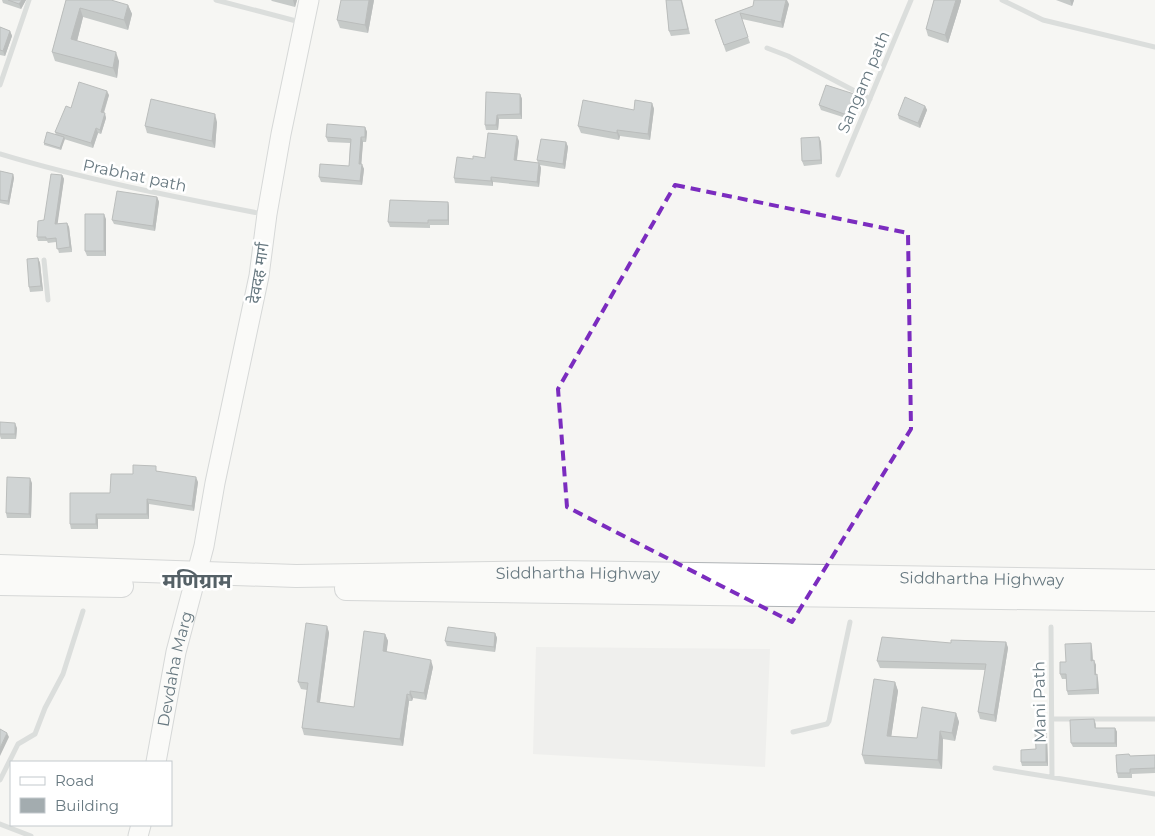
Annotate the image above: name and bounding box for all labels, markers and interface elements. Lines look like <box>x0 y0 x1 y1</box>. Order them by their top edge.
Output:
street label: Sangam path <box>833 28 894 136</box>
street label: Prabhat path <box>81 155 189 196</box>
street label: देवदह मार्ग <box>244 240 273 305</box>
street label: Siddhartha Highway <box>495 563 660 584</box>
district label: मणिग्राम <box>162 568 232 593</box>
street label: Siddhartha Highway <box>899 568 1064 590</box>
street label: Devdaha Marg <box>154 609 196 728</box>
street label: Mani Path <box>1029 661 1050 743</box>
legend <box>10 761 172 826</box>
text: Road <box>55 771 94 790</box>
text: Building <box>55 796 119 815</box>

